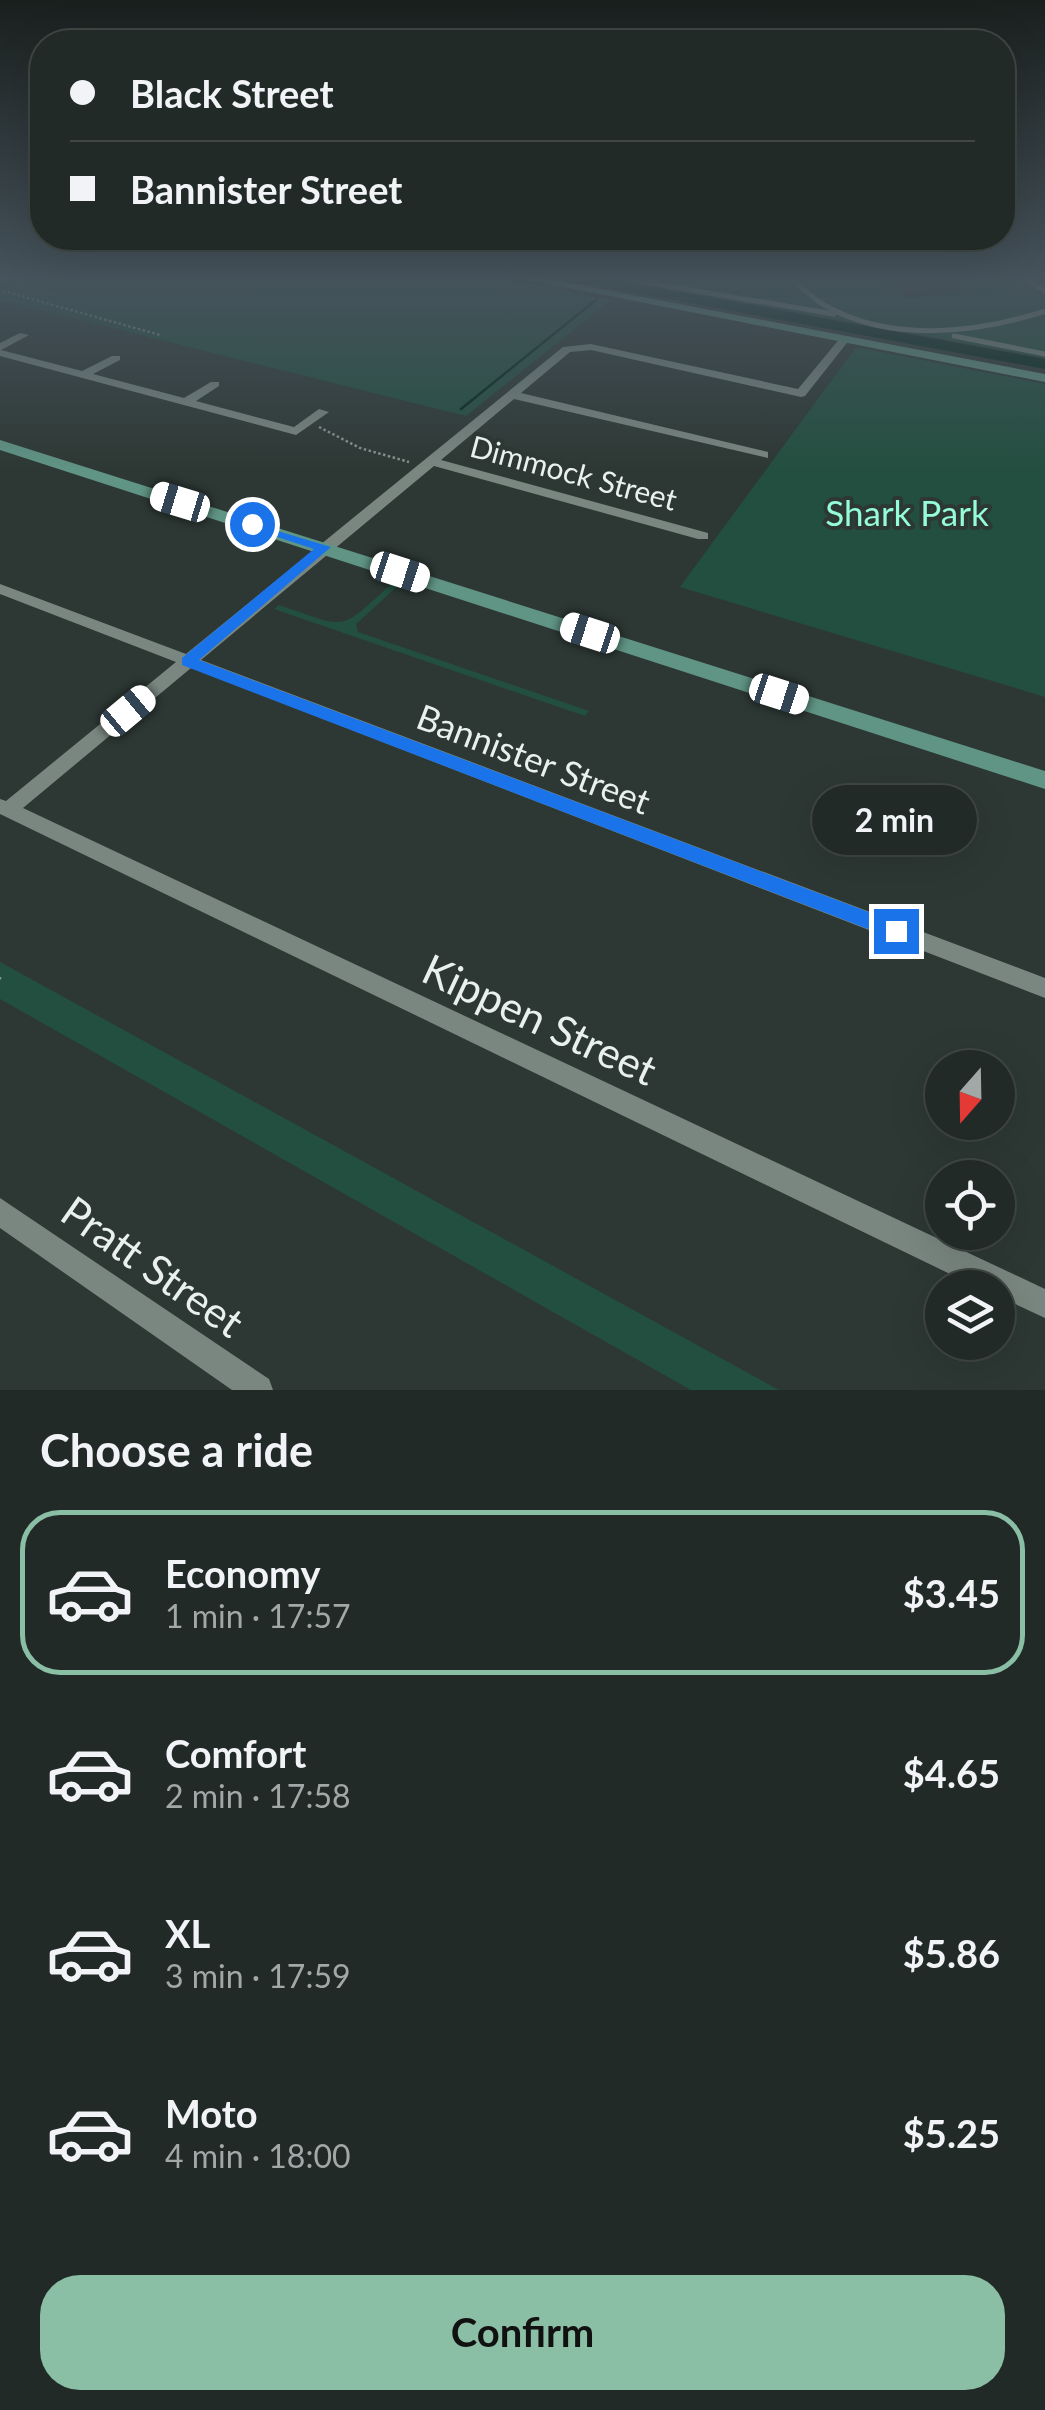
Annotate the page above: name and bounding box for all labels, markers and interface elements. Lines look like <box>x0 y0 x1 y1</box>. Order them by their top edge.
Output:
text: Black Street <box>130 70 334 116</box>
text: Bannister Street <box>130 166 402 212</box>
street label: Dimmock Street <box>467 427 681 517</box>
car <box>147 479 213 525</box>
park label: Shark Park <box>825 491 989 533</box>
route start <box>230 502 275 547</box>
car <box>367 548 433 596</box>
car <box>557 609 623 657</box>
car <box>746 670 812 718</box>
car <box>95 680 161 742</box>
street label: Bannister Street <box>411 694 657 822</box>
callout: 2 min <box>814 786 978 856</box>
text: 2 min <box>855 800 934 839</box>
route end <box>874 909 919 954</box>
street label: Kippen Street <box>415 943 665 1095</box>
north arrow <box>925 1050 1015 1140</box>
map controls <box>925 1050 1015 1360</box>
button: locate <box>925 1160 1015 1250</box>
street label: Pratt Street <box>52 1185 254 1347</box>
button: layers <box>925 1270 1015 1360</box>
text: Choose a ride <box>40 1423 313 1477</box>
icon: car <box>45 1548 135 1638</box>
text: Economy <box>165 1550 320 1596</box>
text: $3.45 <box>903 1570 1000 1616</box>
text: 1 min · 17:57 <box>165 1596 351 1635</box>
icon: car <box>45 1728 135 1818</box>
text: Comfort <box>165 1730 306 1776</box>
text: $4.65 <box>903 1750 1000 1796</box>
text: 2 min · 17:58 <box>165 1776 351 1815</box>
icon: car <box>45 1908 135 1998</box>
text: XL <box>165 1910 210 1956</box>
text: $5.86 <box>903 1930 1000 1976</box>
text: 3 min · 17:59 <box>165 1956 351 1995</box>
icon: car <box>45 2088 135 2178</box>
text: Moto <box>165 2090 258 2136</box>
text: $5.25 <box>903 2110 1000 2156</box>
text: 4 min · 18:00 <box>165 2136 351 2175</box>
button: Confirm <box>40 2275 1005 2390</box>

